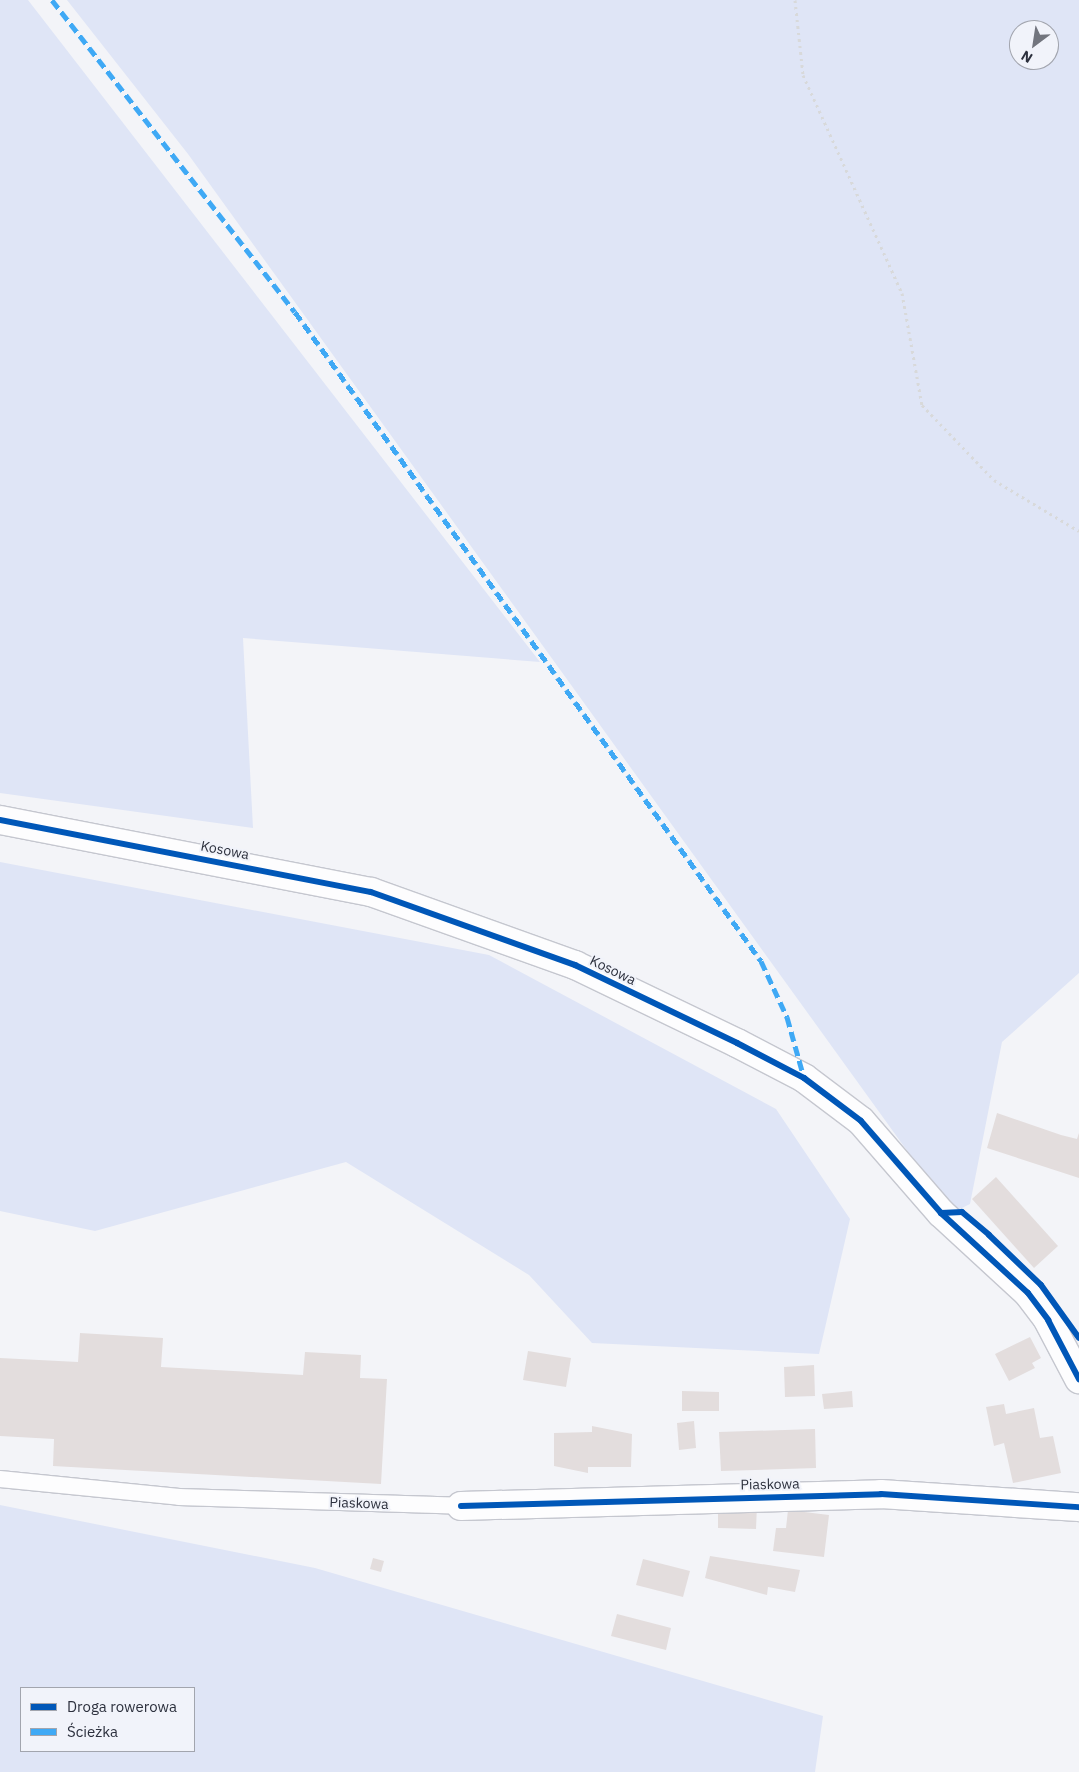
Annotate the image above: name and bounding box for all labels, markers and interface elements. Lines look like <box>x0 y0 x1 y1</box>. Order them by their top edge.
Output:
north arrow <box>1009 20 1059 70</box>
text: N <box>1018 47 1036 67</box>
street label: Kosowa <box>199 837 251 863</box>
street label: Kosowa <box>587 952 639 988</box>
street label: Piaskowa <box>740 1475 800 1493</box>
street label: Piaskowa <box>329 1494 389 1512</box>
legend <box>20 1687 195 1752</box>
text: Droga rowerowa <box>67 1697 177 1716</box>
text: Ścieżka <box>67 1722 118 1741</box>

